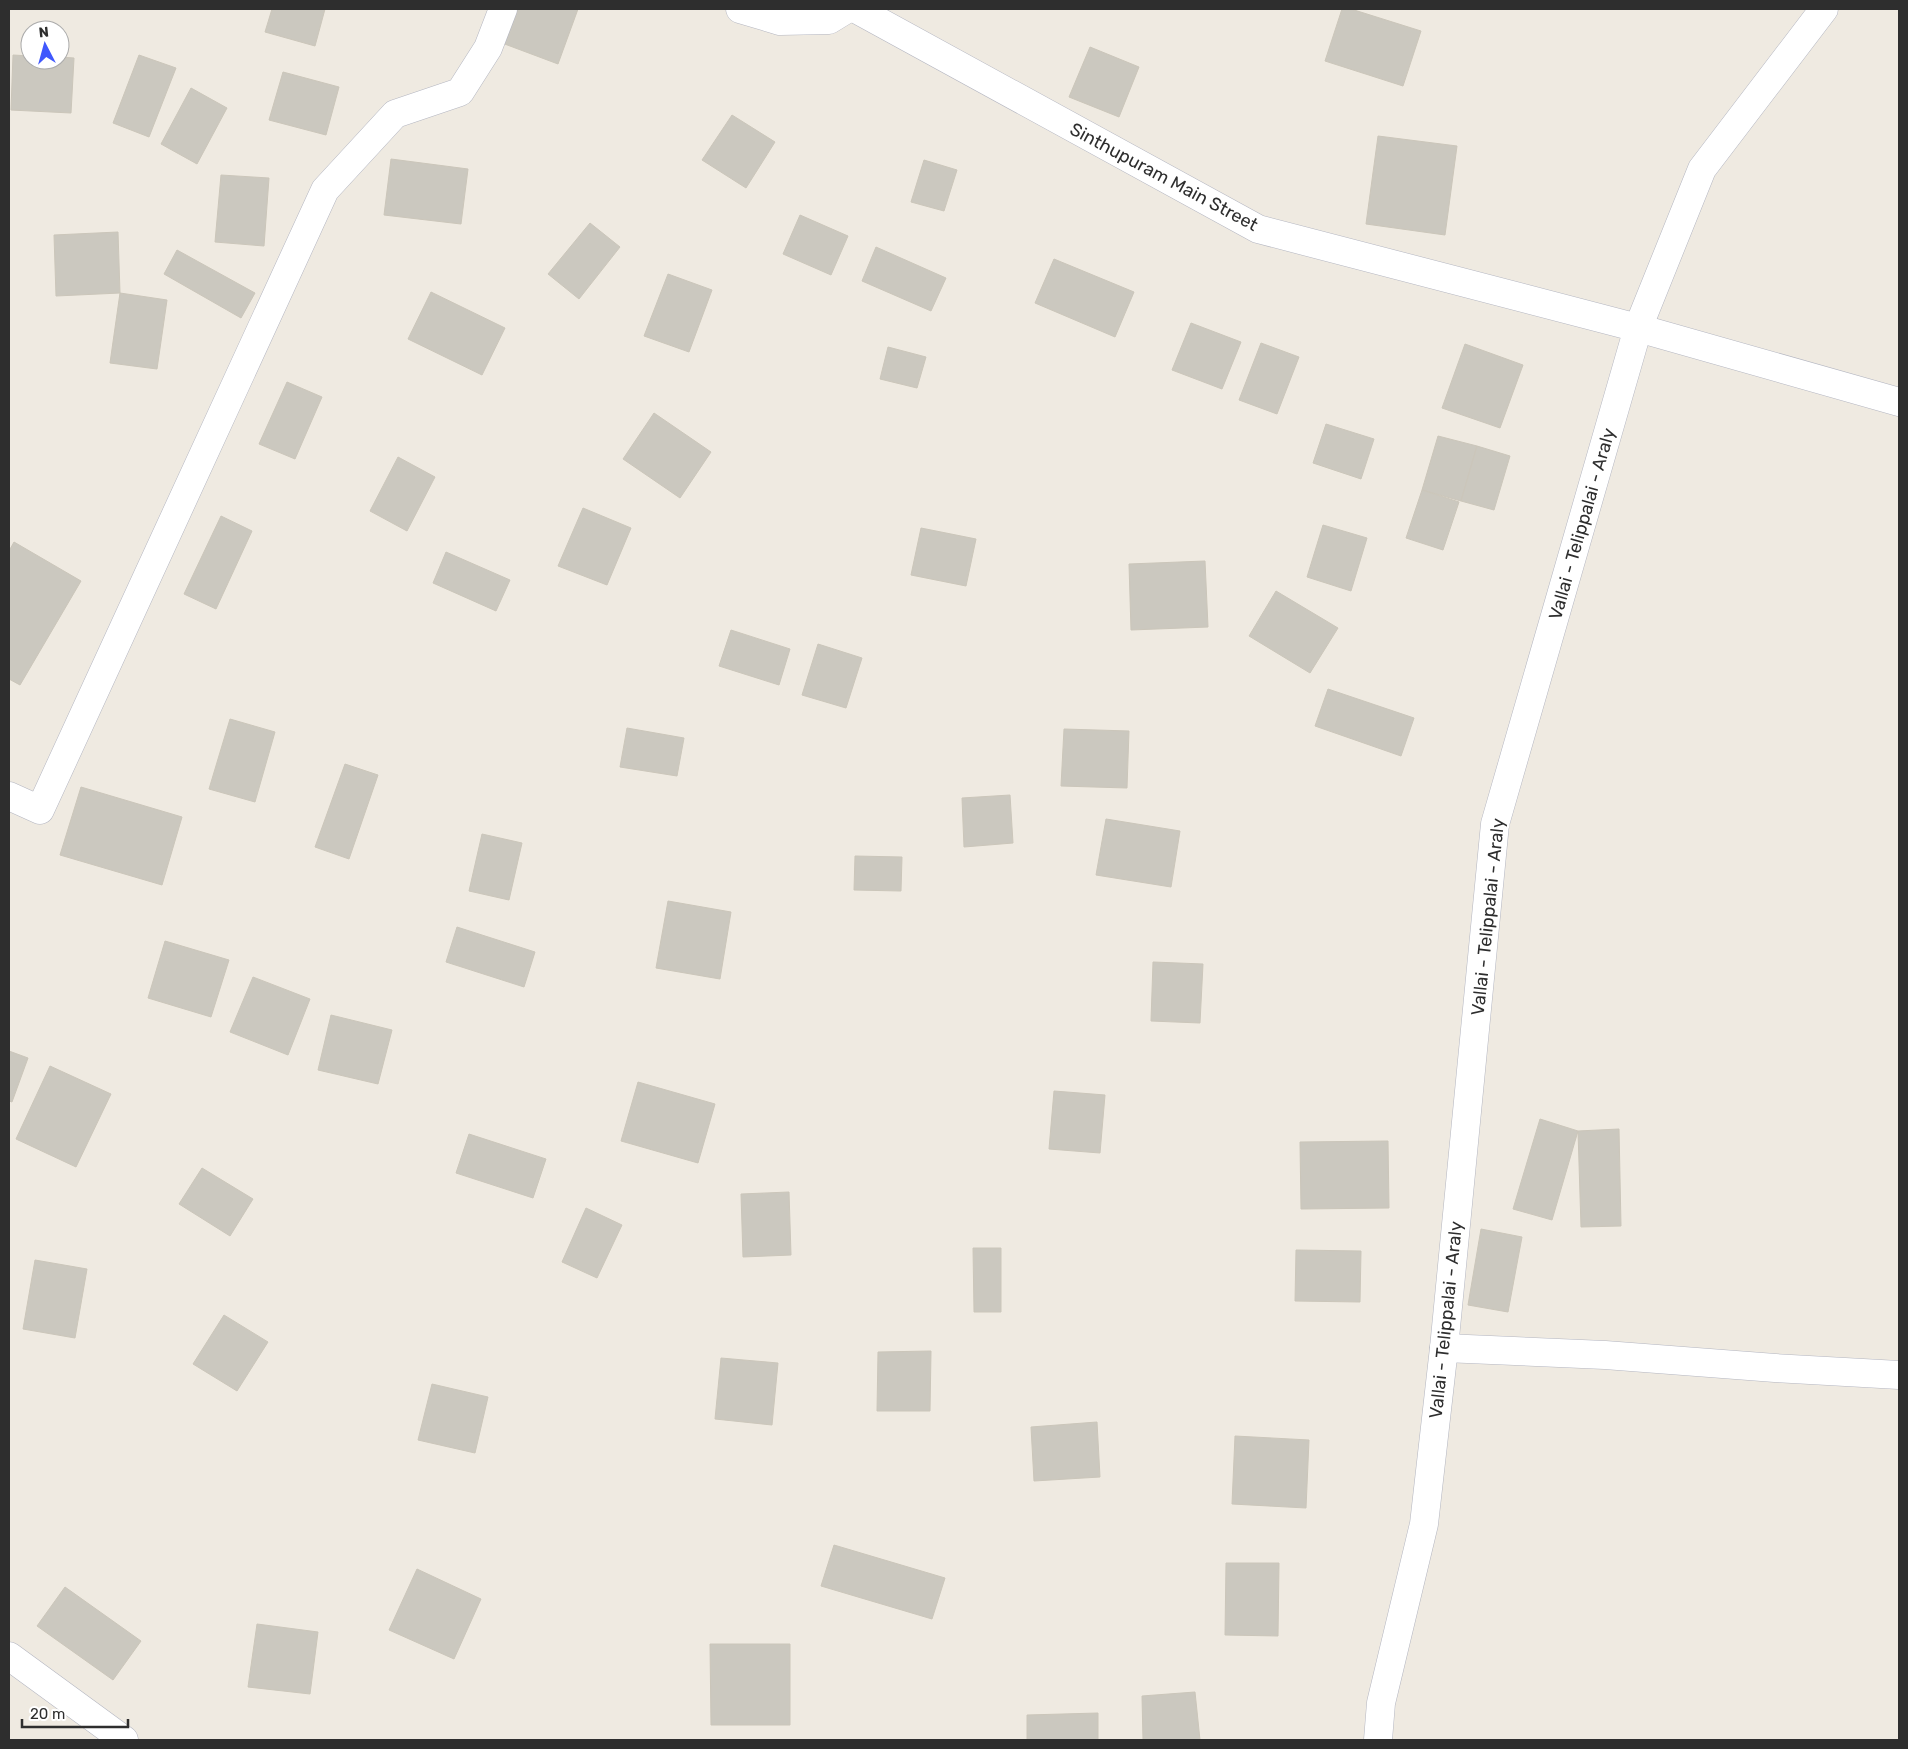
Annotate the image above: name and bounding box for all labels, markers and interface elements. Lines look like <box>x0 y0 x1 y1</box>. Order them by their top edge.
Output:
north arrow <box>20 20 70 70</box>
text: N <box>38 24 50 42</box>
street label: Sinthupuram Main Street <box>1066 118 1262 236</box>
street label: Vallai - Telippalai - Araly <box>1544 426 1620 622</box>
street label: Vallai - Telippalai - Araly <box>1467 817 1509 1017</box>
street label: Vallai - Telippalai - Araly <box>1425 1220 1467 1420</box>
scale bar <box>22 1696 129 1728</box>
text: 20 m <box>30 1705 65 1723</box>

